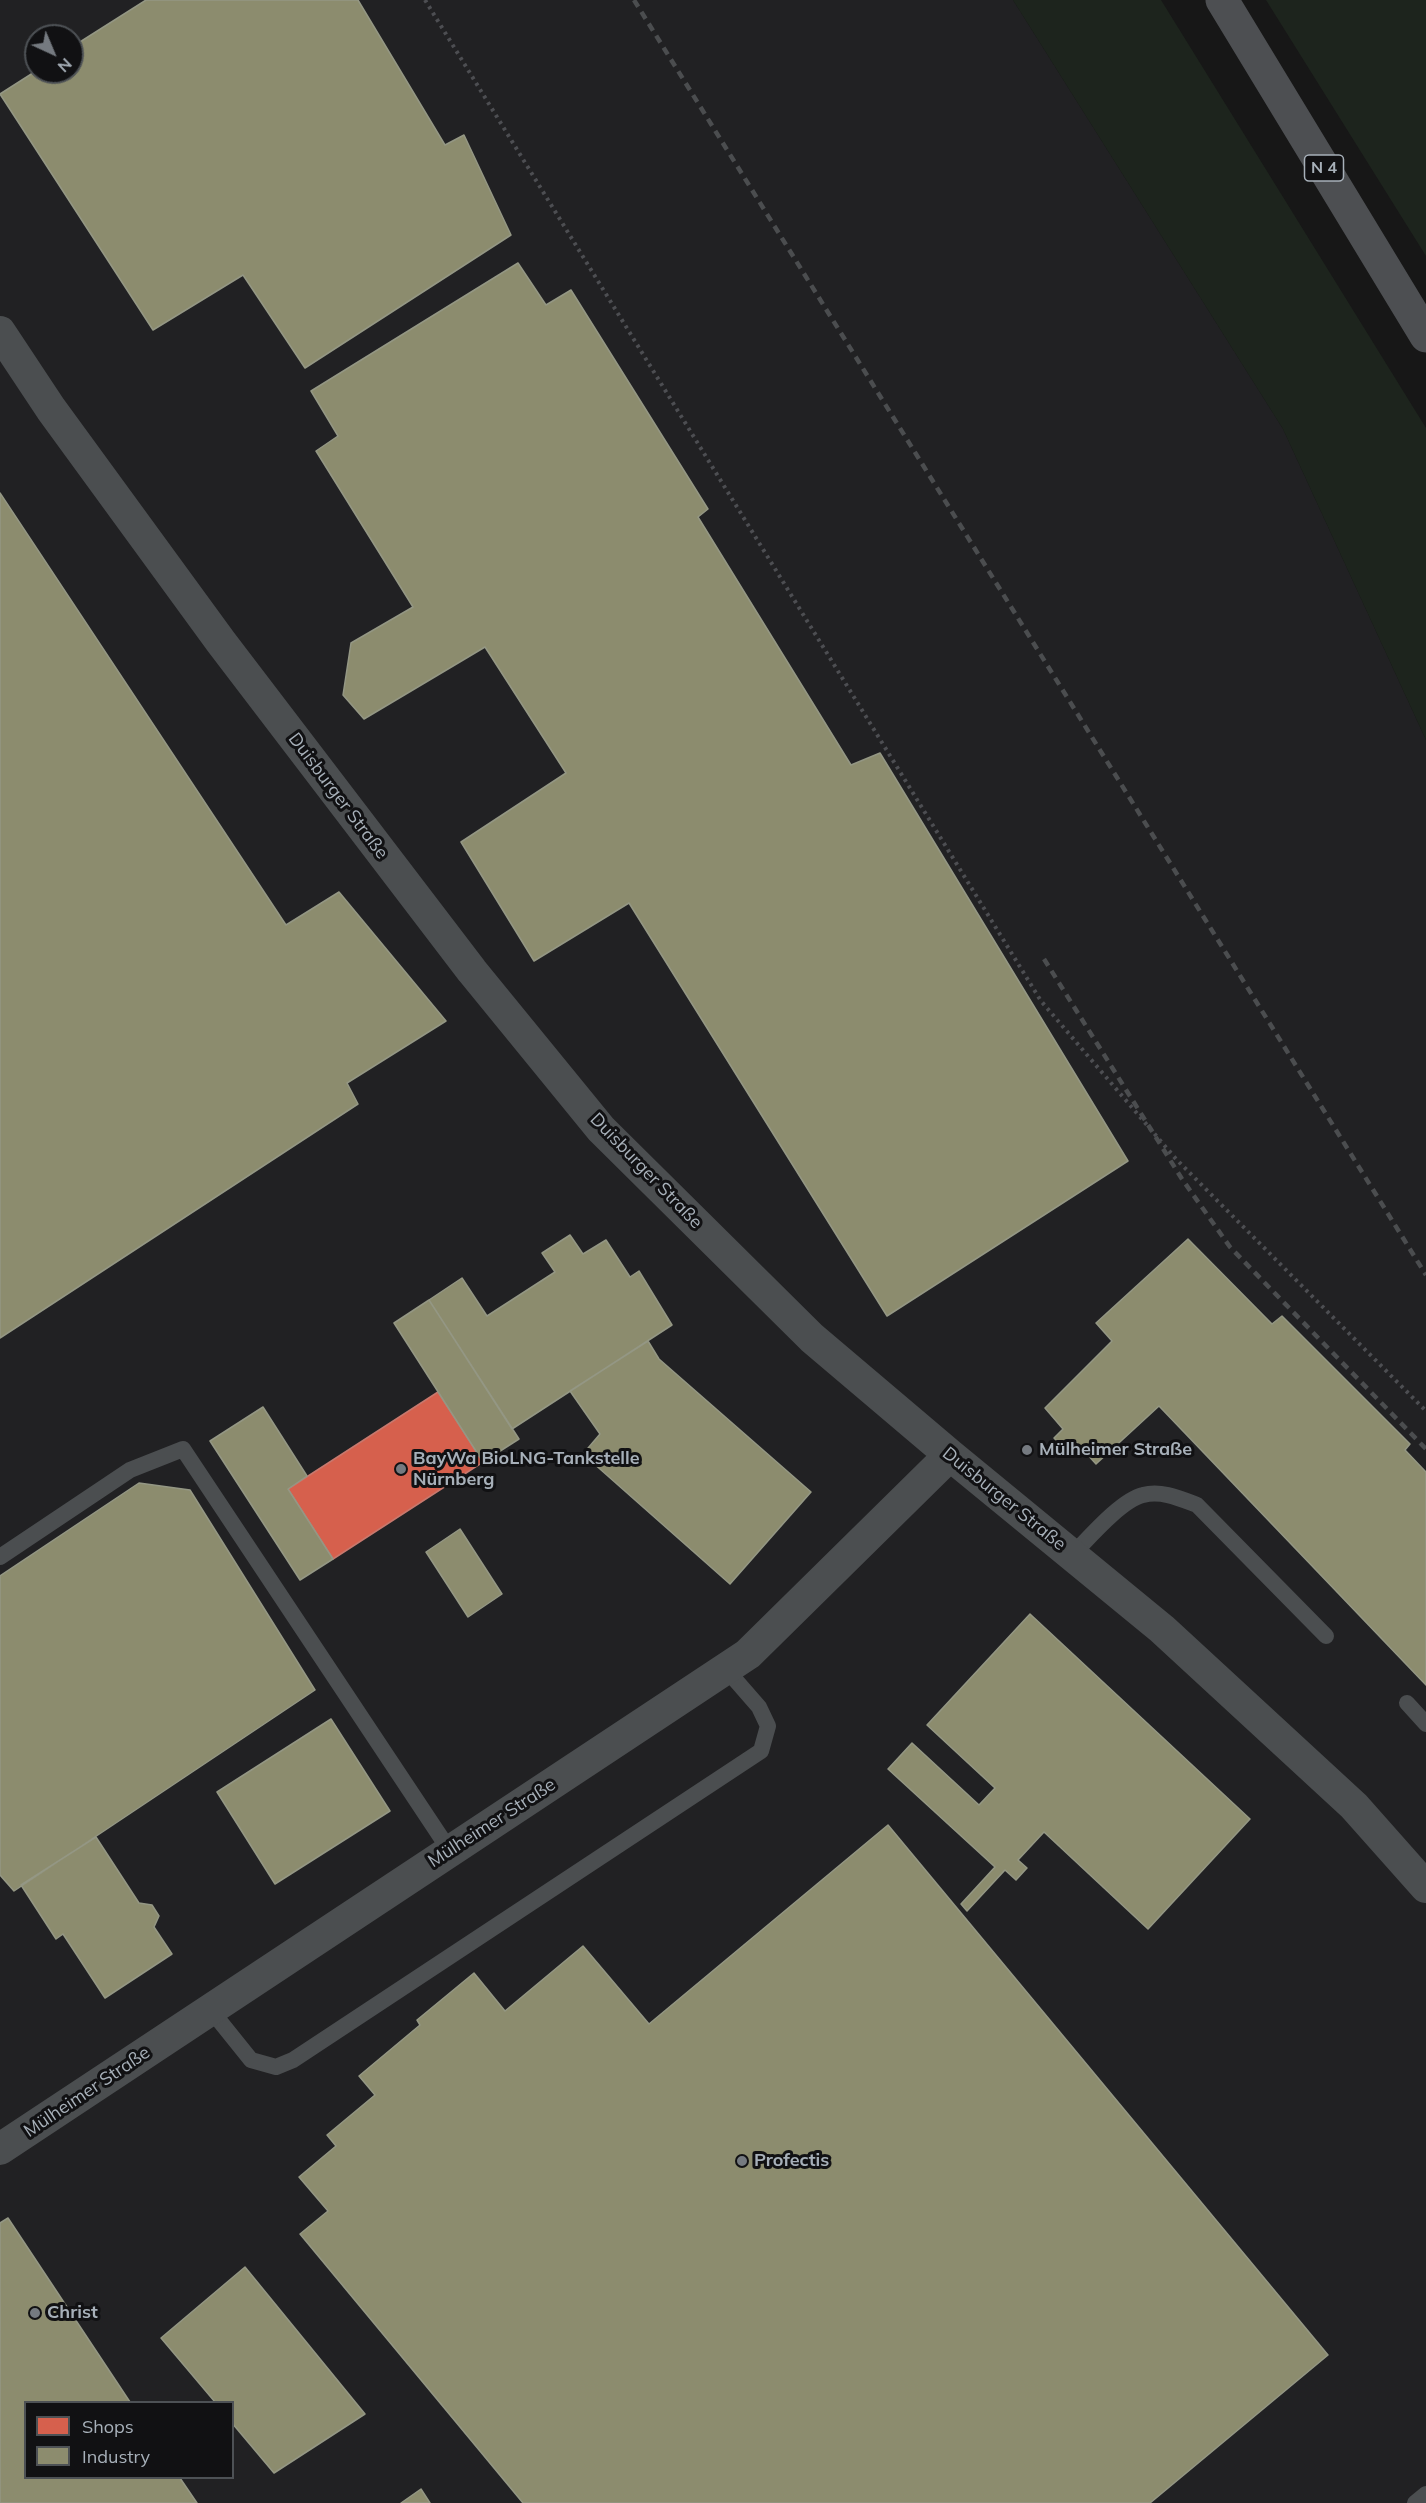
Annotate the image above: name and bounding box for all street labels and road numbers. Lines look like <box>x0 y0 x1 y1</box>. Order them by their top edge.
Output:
road number: N 4 <box>1304 155 1344 181</box>
street label: Duisburger Straße <box>283 729 393 863</box>
street label: Duisburger Straße <box>585 1109 707 1233</box>
street label: Duisburger Straße <box>938 1443 1070 1555</box>
street label: Mülheimer Straße <box>424 1774 560 1872</box>
street label: Mülheimer Straße <box>20 2042 154 2142</box>

